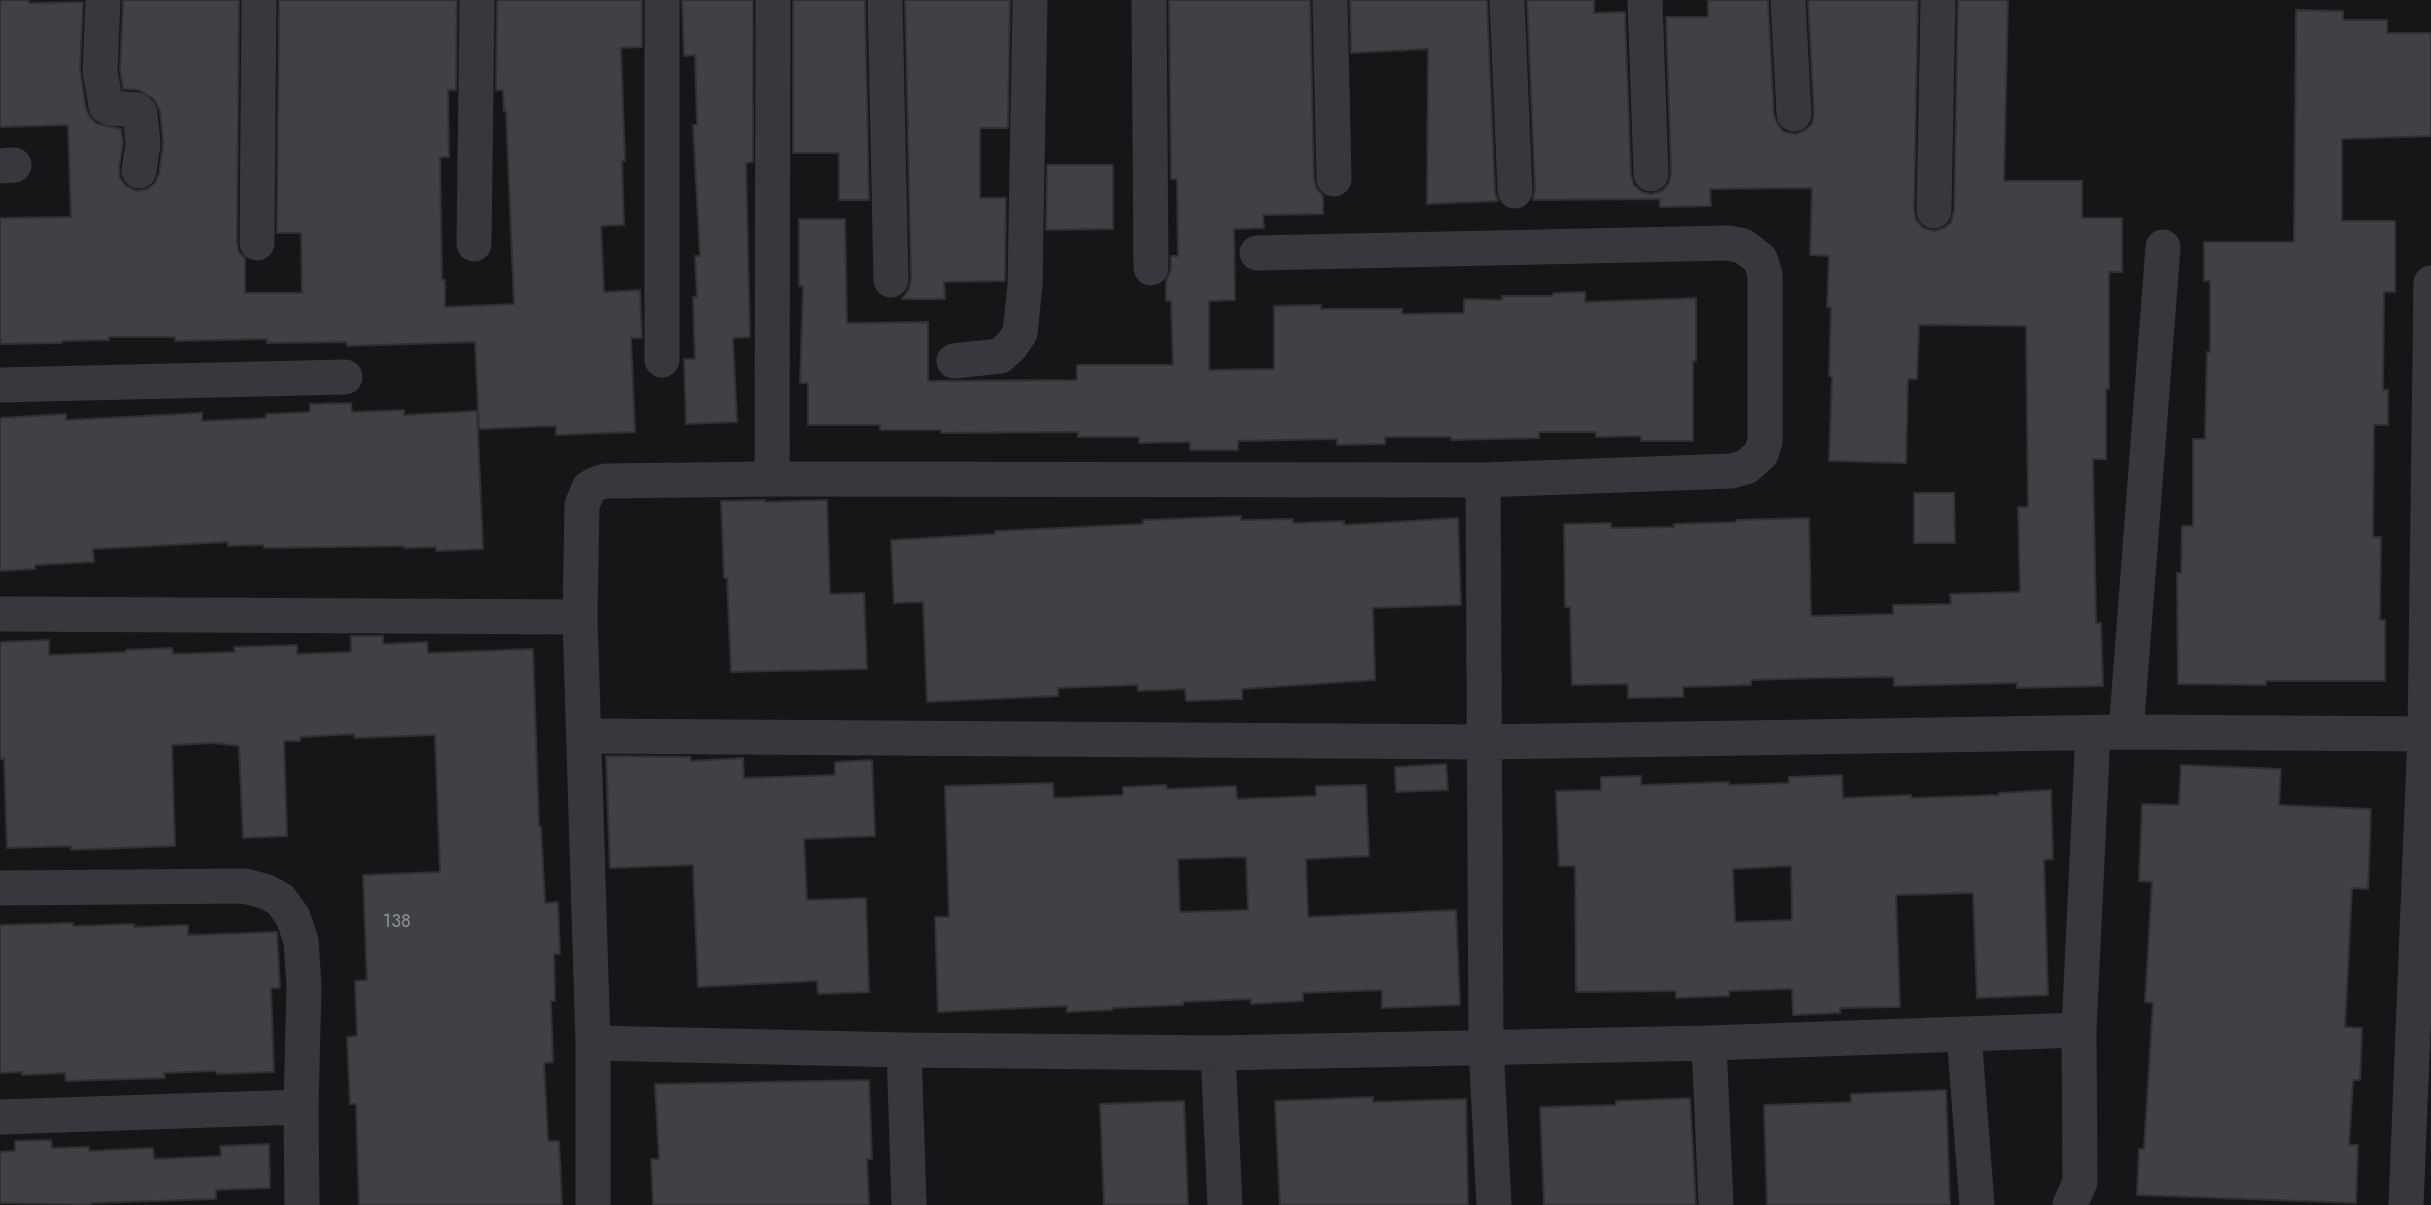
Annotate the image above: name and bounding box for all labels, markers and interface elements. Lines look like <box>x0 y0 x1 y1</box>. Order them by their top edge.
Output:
house number: 138 <box>383 912 411 934</box>

